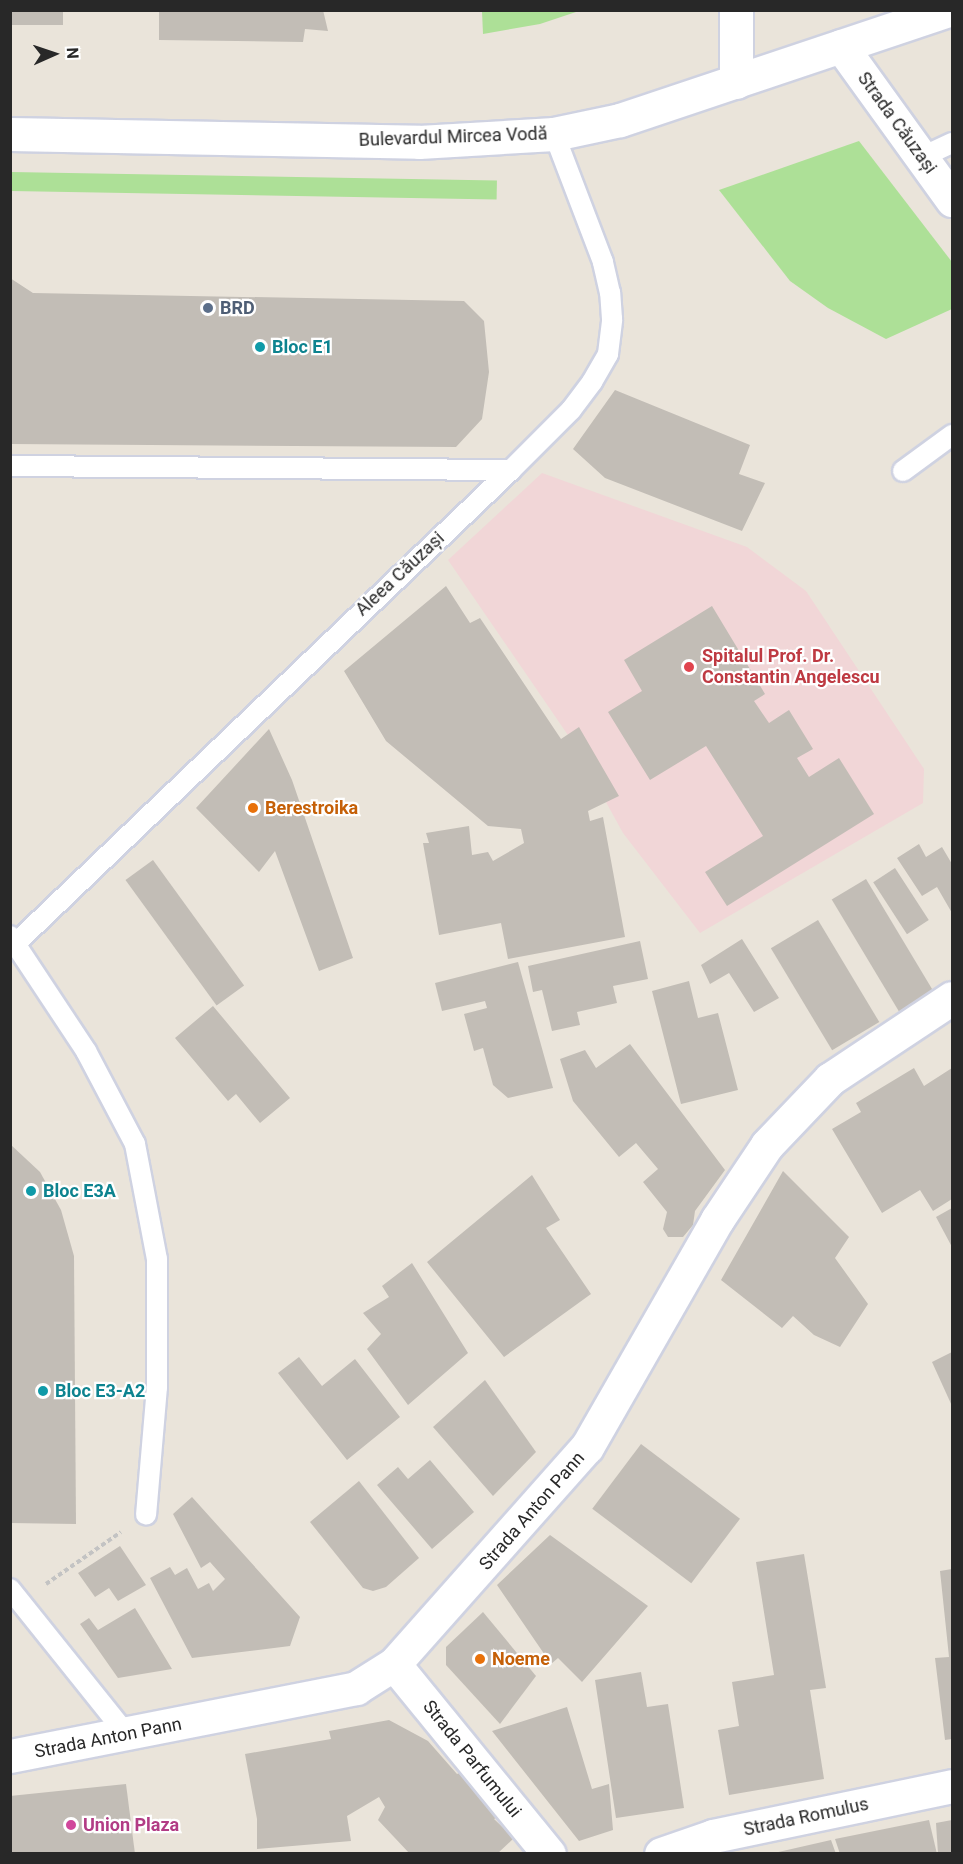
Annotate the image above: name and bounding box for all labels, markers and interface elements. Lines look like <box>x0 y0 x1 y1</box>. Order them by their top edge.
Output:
north arrow <box>24 24 84 84</box>
text: N <box>63 47 82 59</box>
street label: Strada Căuzași <box>853 68 941 178</box>
street label: Bulevardul Mircea Vodă <box>358 123 548 151</box>
place label: BRD <box>220 297 255 319</box>
marker: BRD <box>201 301 215 315</box>
place label: Bloc E1 <box>272 336 333 358</box>
marker: Bloc E1 <box>253 340 267 354</box>
street label: Aleea Căuzași <box>351 527 449 621</box>
place label: Spitalul Prof. Dr. Constantin Angelescu <box>702 646 880 688</box>
marker: Spitalul Prof. Dr. Constantin Angelescu <box>680 658 698 676</box>
place label: Berestroika <box>265 797 358 819</box>
marker: Berestroika <box>246 801 260 815</box>
place label: Bloc E3A <box>43 1180 116 1202</box>
marker: Bloc E3A <box>24 1184 38 1198</box>
place label: Bloc E3-A2 <box>55 1380 145 1402</box>
marker: Bloc E3-A2 <box>36 1384 50 1398</box>
street label: Strada Anton Pann <box>475 1447 589 1575</box>
place label: Noeme <box>492 1648 550 1670</box>
marker: Noeme <box>473 1652 487 1666</box>
street label: Strada Parfumului <box>418 1696 526 1822</box>
street label: Strada Anton Pann <box>33 1713 183 1763</box>
street label: Strada Romulus <box>742 1793 870 1841</box>
place label: Union Plaza <box>83 1814 179 1836</box>
marker: Union Plaza <box>64 1818 78 1832</box>

